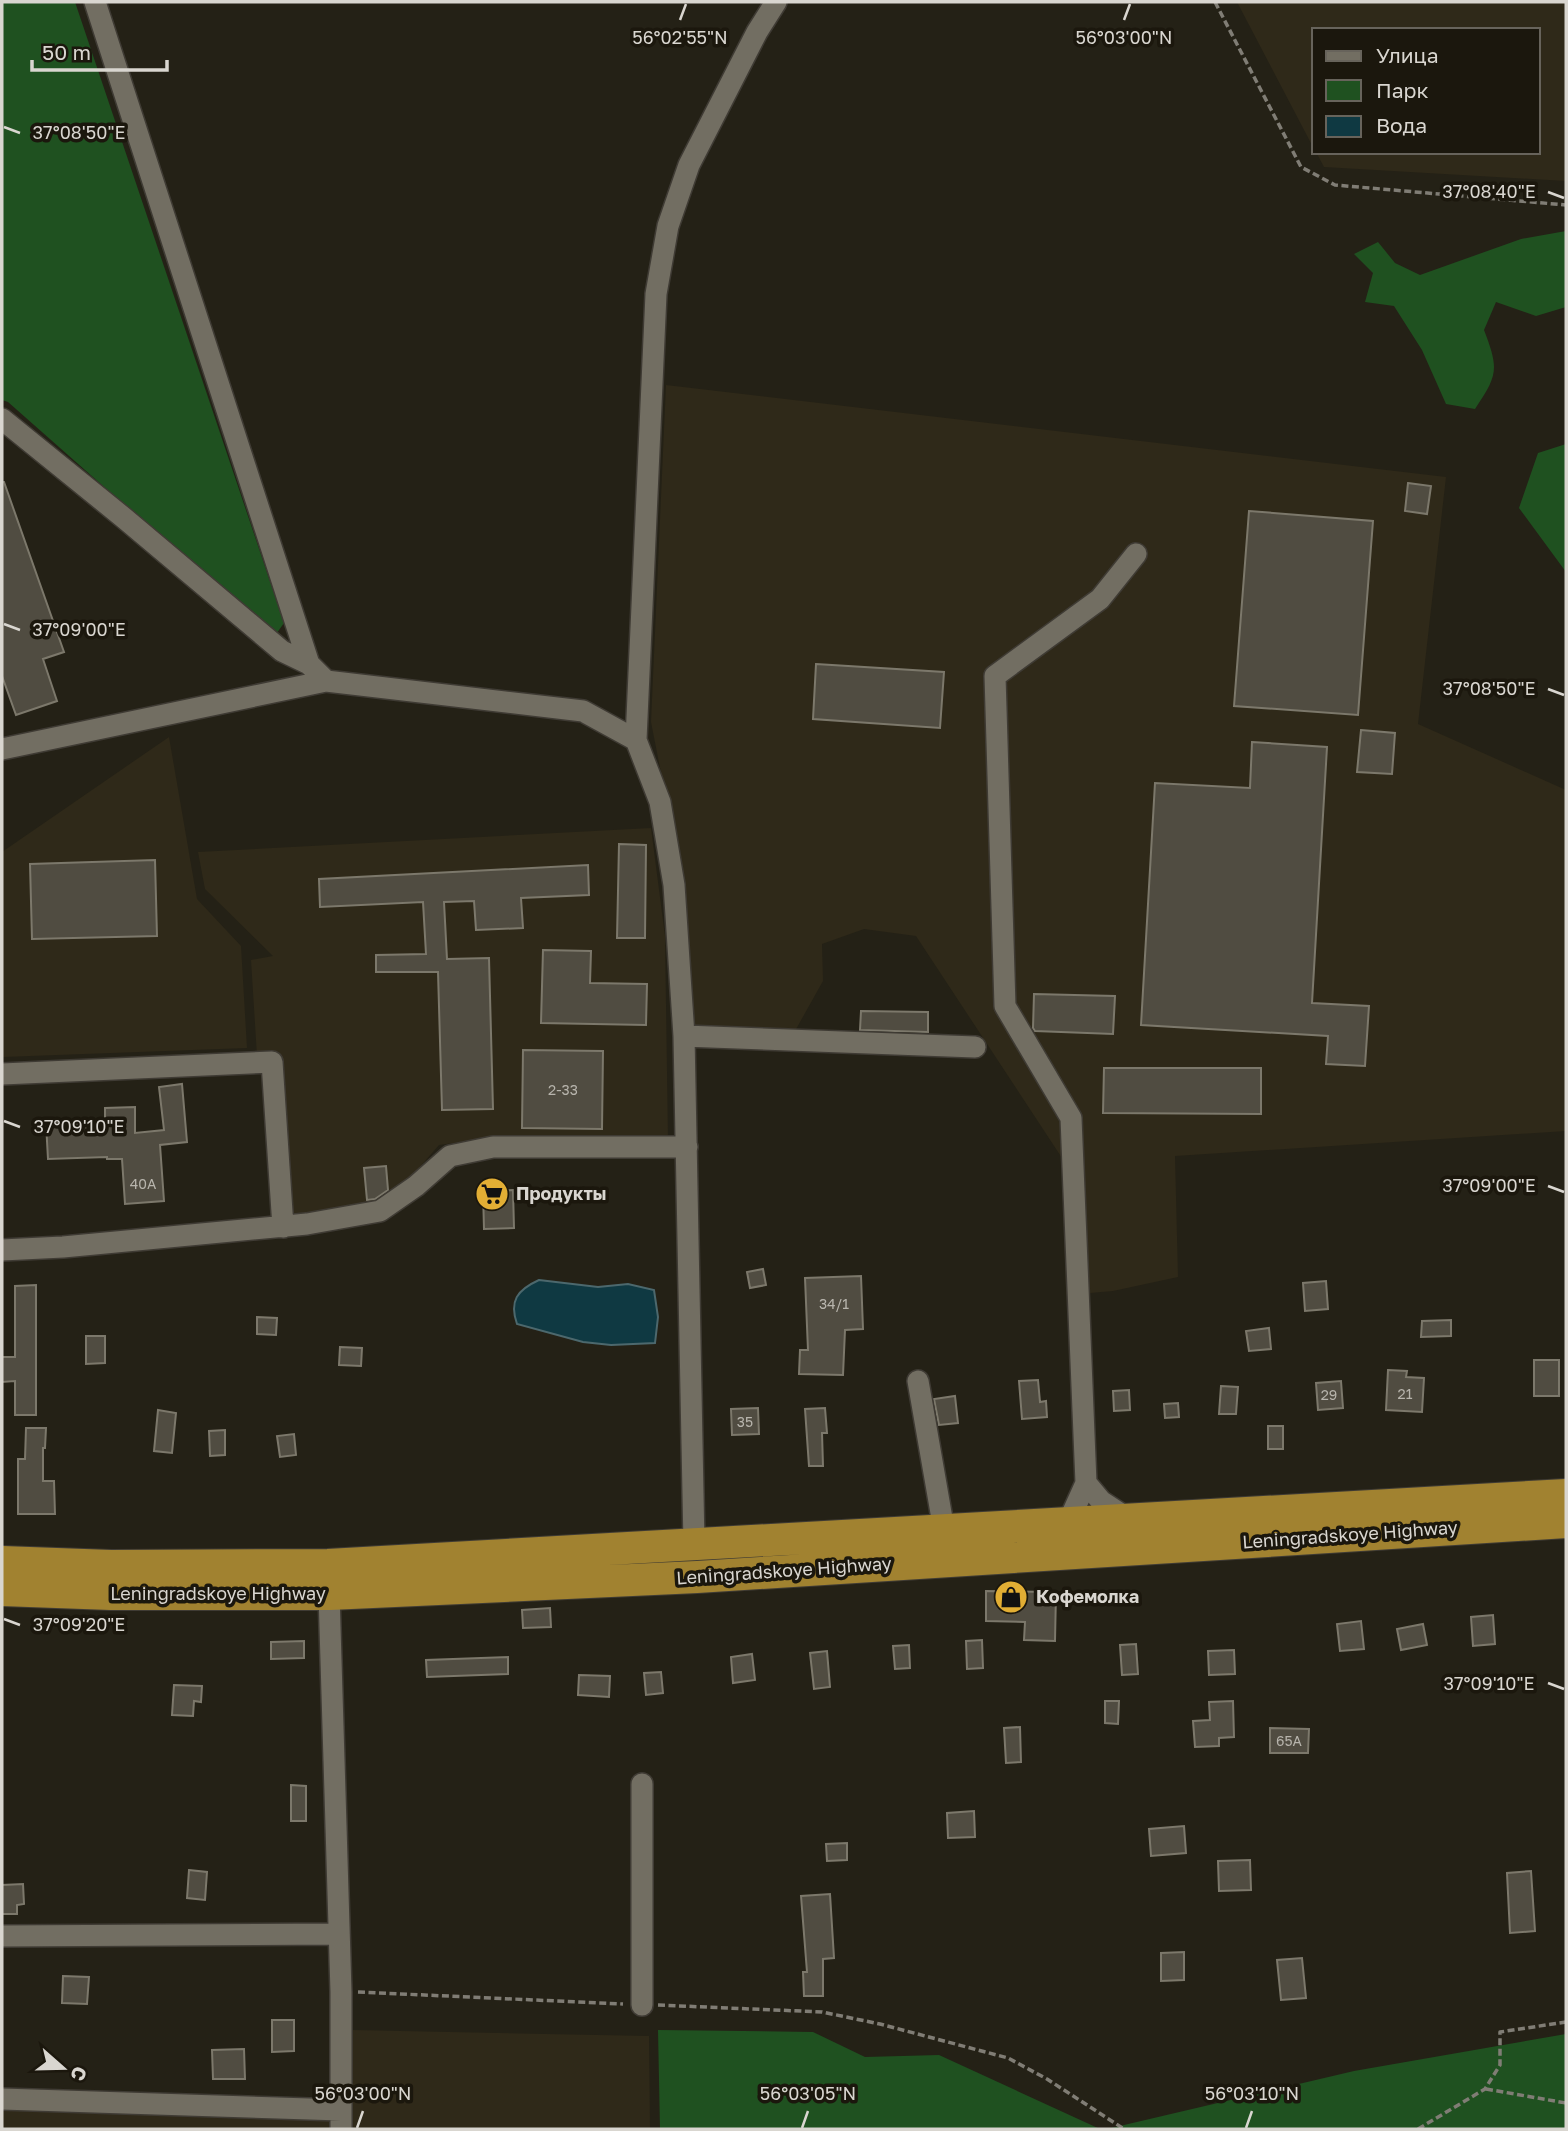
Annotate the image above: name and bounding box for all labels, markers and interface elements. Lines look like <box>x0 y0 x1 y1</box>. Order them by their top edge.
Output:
text: 56°02'55"N <box>632 26 728 48</box>
text: 56°03'00"N <box>1075 26 1173 48</box>
scale bar <box>32 28 166 72</box>
legend <box>1312 28 1540 154</box>
text: 50 m <box>42 39 91 65</box>
text: Улица <box>1376 42 1439 68</box>
text: Парк <box>1376 77 1429 103</box>
text: Вода <box>1376 112 1427 138</box>
text: 37°08'50"E <box>33 121 125 143</box>
text: 37°08'40"E <box>1442 180 1536 202</box>
text: 37°09'00"E <box>32 618 126 640</box>
text: 37°08'50"E <box>1443 677 1535 699</box>
house number: 2-33 <box>548 1081 578 1098</box>
text: 37°09'10"E <box>34 1115 125 1137</box>
text: 37°09'00"E <box>1442 1174 1536 1196</box>
house number: 40А <box>130 1175 157 1192</box>
supermarket icon: Продукты <box>473 1175 511 1213</box>
place label: Продукты <box>516 1182 607 1204</box>
house number: 34/1 <box>819 1295 849 1312</box>
house number: 21 <box>1398 1385 1413 1402</box>
house number: 29 <box>1321 1386 1337 1403</box>
house number: 35 <box>737 1413 753 1430</box>
street label: Leningradskoye Highway <box>1242 1516 1458 1552</box>
street label: Leningradskoye Highway <box>676 1552 892 1588</box>
shop icon: Кофемолка <box>992 1578 1030 1616</box>
street label: Leningradskoye Highway <box>110 1582 326 1604</box>
place label: Кофемолка <box>1036 1585 1139 1607</box>
text: 37°09'20"E <box>33 1613 125 1635</box>
text: 37°09'10"E <box>1444 1672 1535 1694</box>
house number: 65А <box>1276 1732 1303 1749</box>
north arrow <box>28 2033 98 2103</box>
text: С <box>66 2064 93 2084</box>
text: 56°03'00"N <box>314 2082 412 2104</box>
text: 56°03'05"N <box>760 2082 856 2104</box>
text: 56°03'10"N <box>1205 2082 1299 2104</box>

